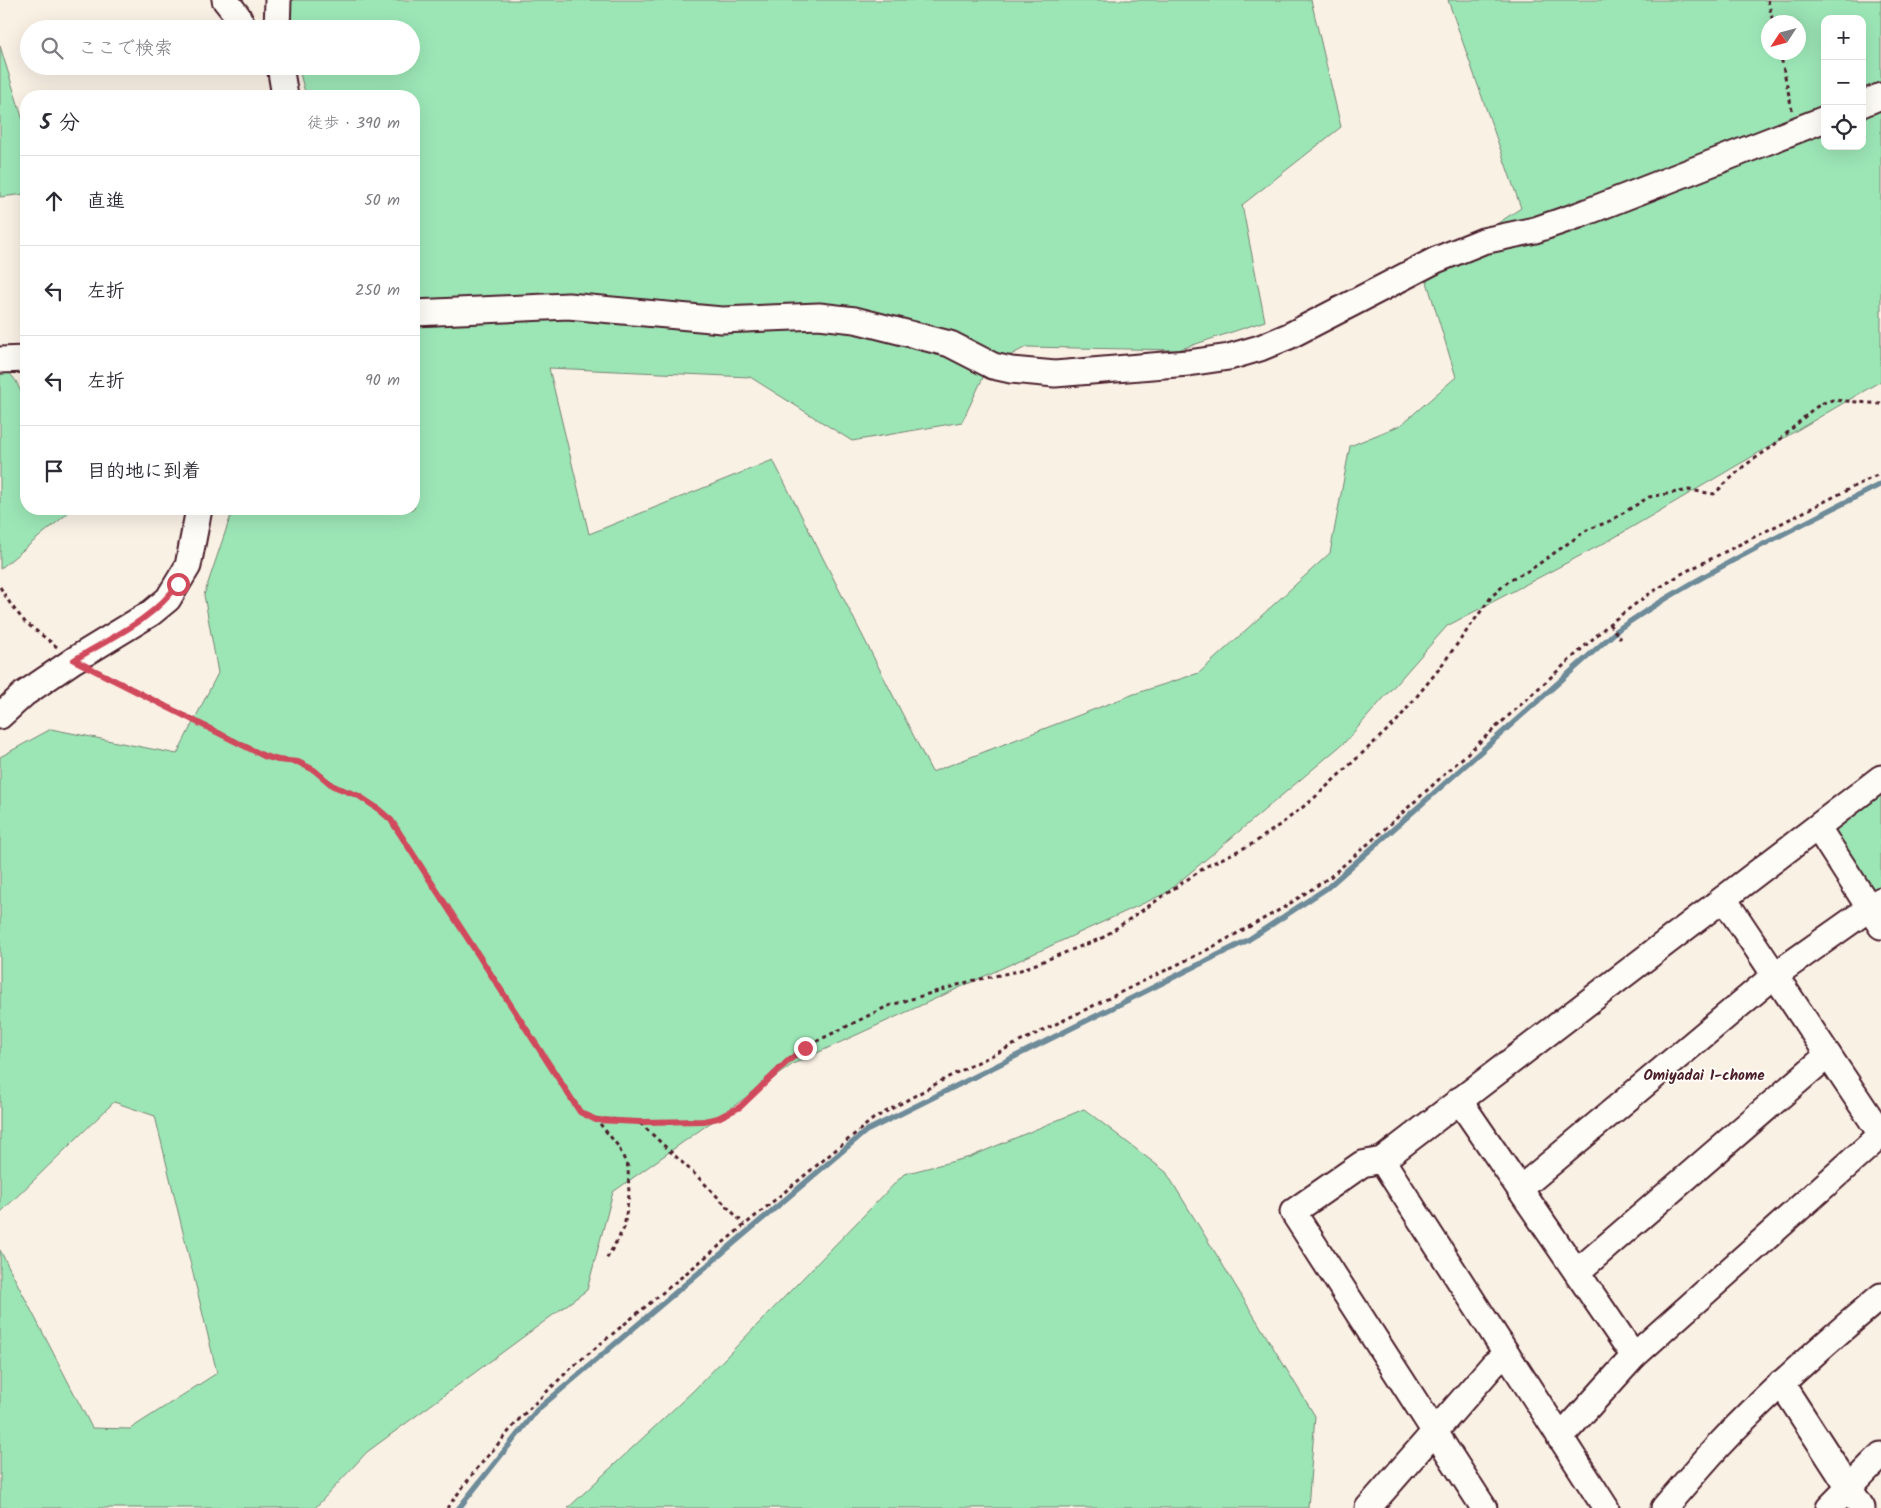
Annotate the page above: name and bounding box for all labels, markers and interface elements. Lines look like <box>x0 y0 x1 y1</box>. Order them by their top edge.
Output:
north arrow <box>1761 15 1806 60</box>
map controls <box>1821 15 1866 150</box>
button: + <box>1821 15 1866 60</box>
search box <box>20 20 420 75</box>
icon: search <box>38 34 66 62</box>
text: ここで検索 <box>78 34 173 64</box>
button: − <box>1821 60 1866 105</box>
button: locate <box>1821 105 1866 150</box>
text: 5 分 <box>40 107 80 140</box>
text: 徒歩 · 390 m <box>307 111 400 136</box>
icon: ahead <box>40 187 68 215</box>
text: 直進 <box>87 187 125 217</box>
text: 50 m <box>364 188 400 213</box>
icon: left <box>40 277 68 305</box>
text: 左折 <box>87 277 125 307</box>
text: 250 m <box>355 278 400 303</box>
icon: left <box>40 367 68 395</box>
text: 左折 <box>87 367 125 397</box>
text: 90 m <box>365 368 400 393</box>
icon: arrive <box>40 457 68 485</box>
text: 目的地に到着 <box>87 457 201 487</box>
route start <box>167 573 190 596</box>
route end <box>794 1037 817 1060</box>
district label: Omiyadai 1-chome <box>1643 1064 1765 1088</box>

